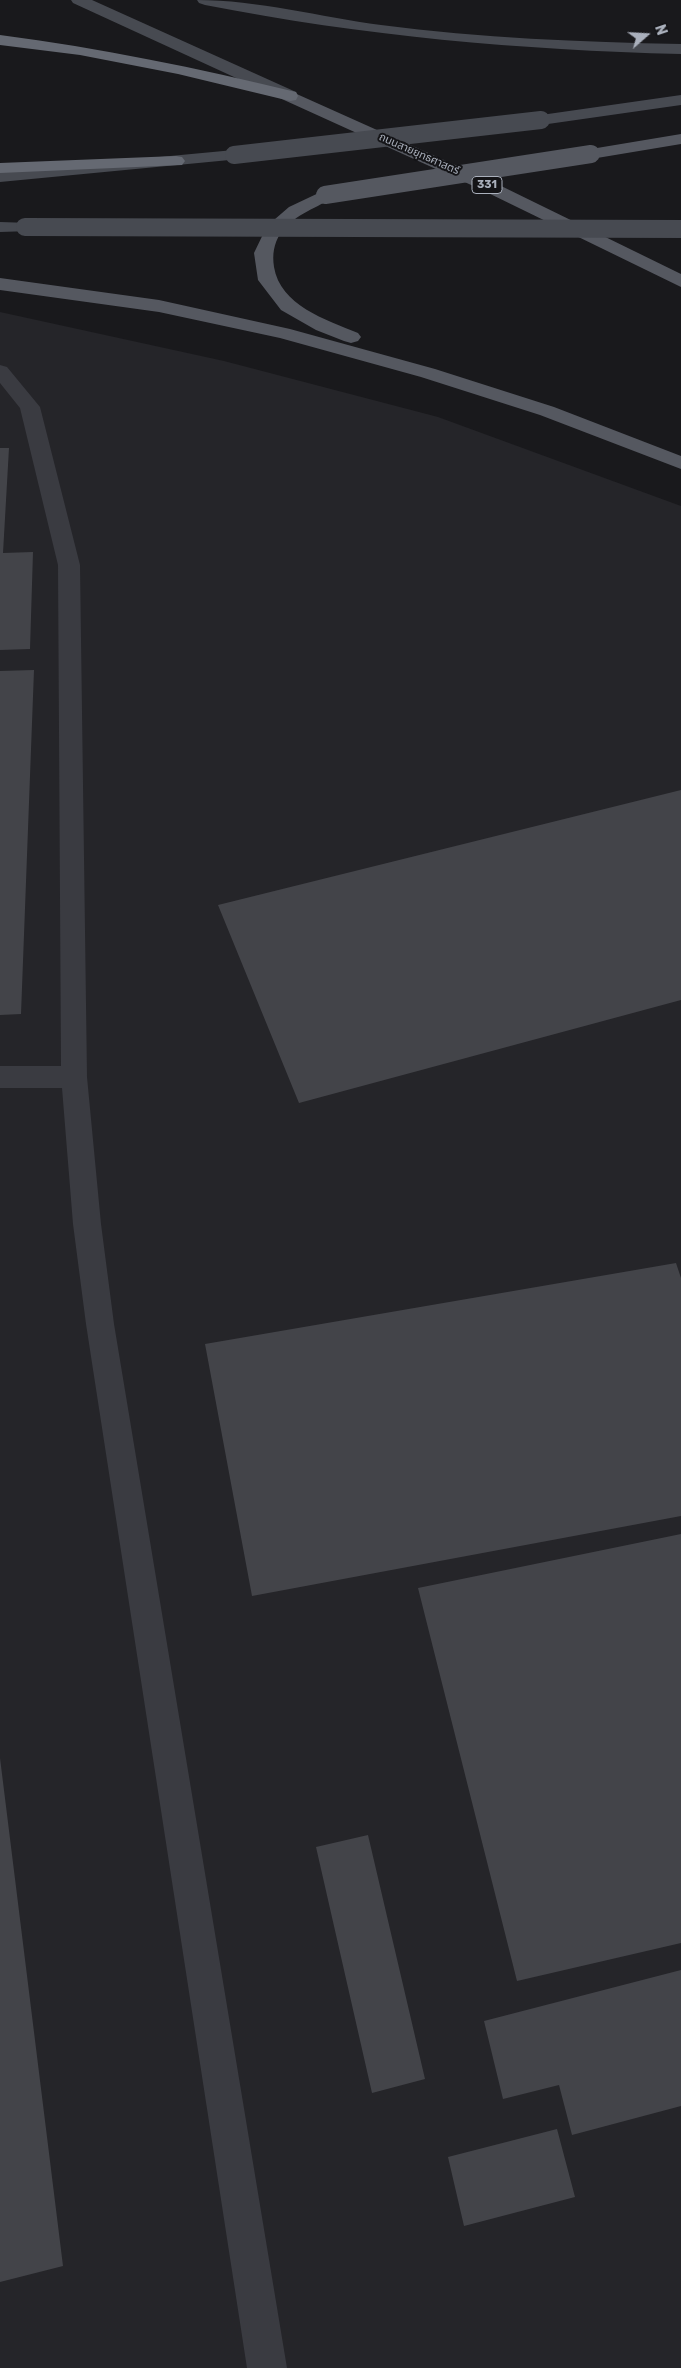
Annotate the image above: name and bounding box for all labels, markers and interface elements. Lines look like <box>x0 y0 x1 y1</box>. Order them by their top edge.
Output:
north arrow <box>621 10 671 60</box>
text: N <box>651 22 670 37</box>
street label: ถนนสายยุทธศาสตร์ <box>377 130 461 178</box>
road number: 331 <box>472 176 502 194</box>

